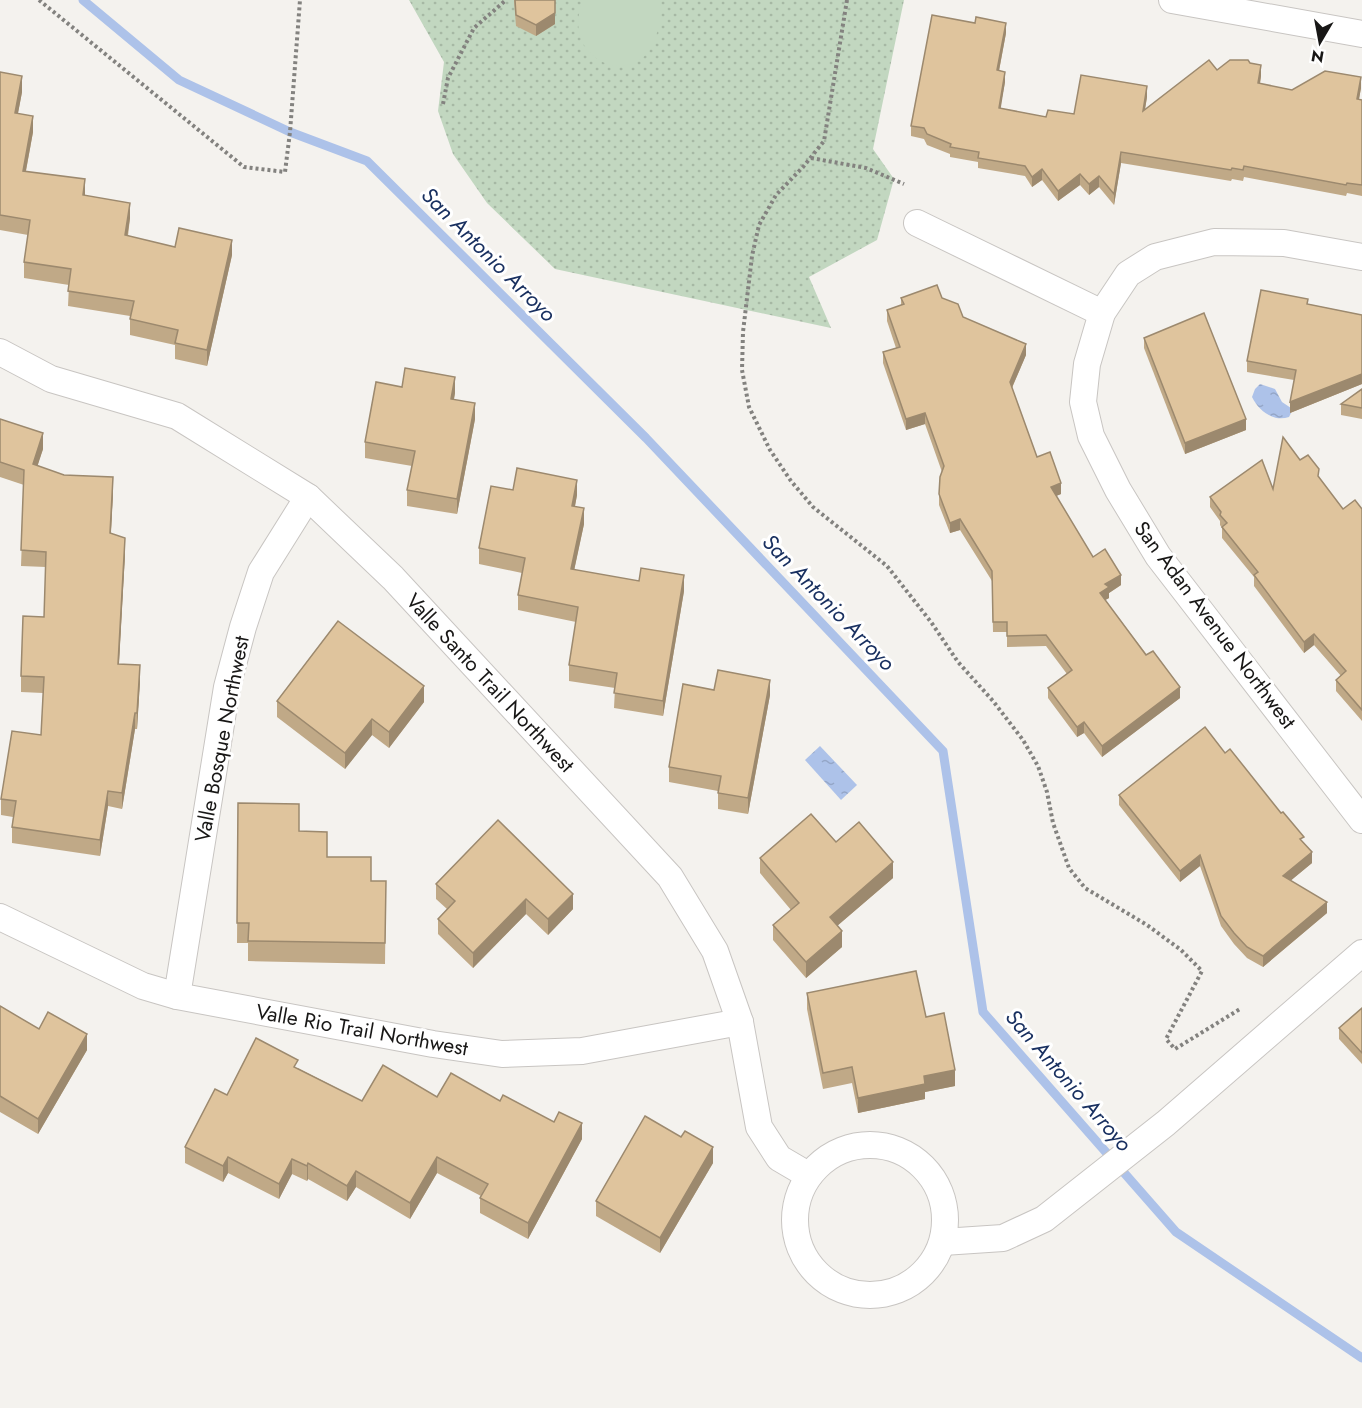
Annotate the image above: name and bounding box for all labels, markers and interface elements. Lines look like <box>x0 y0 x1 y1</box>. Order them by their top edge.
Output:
north arrow <box>1290 12 1350 72</box>
text: N <box>1309 44 1326 69</box>
water label: San Antonio Arroyo <box>414 179 564 329</box>
street label: San Adan Avenue Northwest <box>1127 515 1303 735</box>
water label: San Antonio Arroyo <box>755 526 903 678</box>
street label: Valle Santo Trail Northwest <box>399 587 581 779</box>
street label: Valle Bosque Northwest <box>187 633 257 845</box>
street label: Valle Rio Trail Northwest <box>254 997 470 1063</box>
water label: San Antonio Arroyo <box>998 1002 1140 1158</box>

